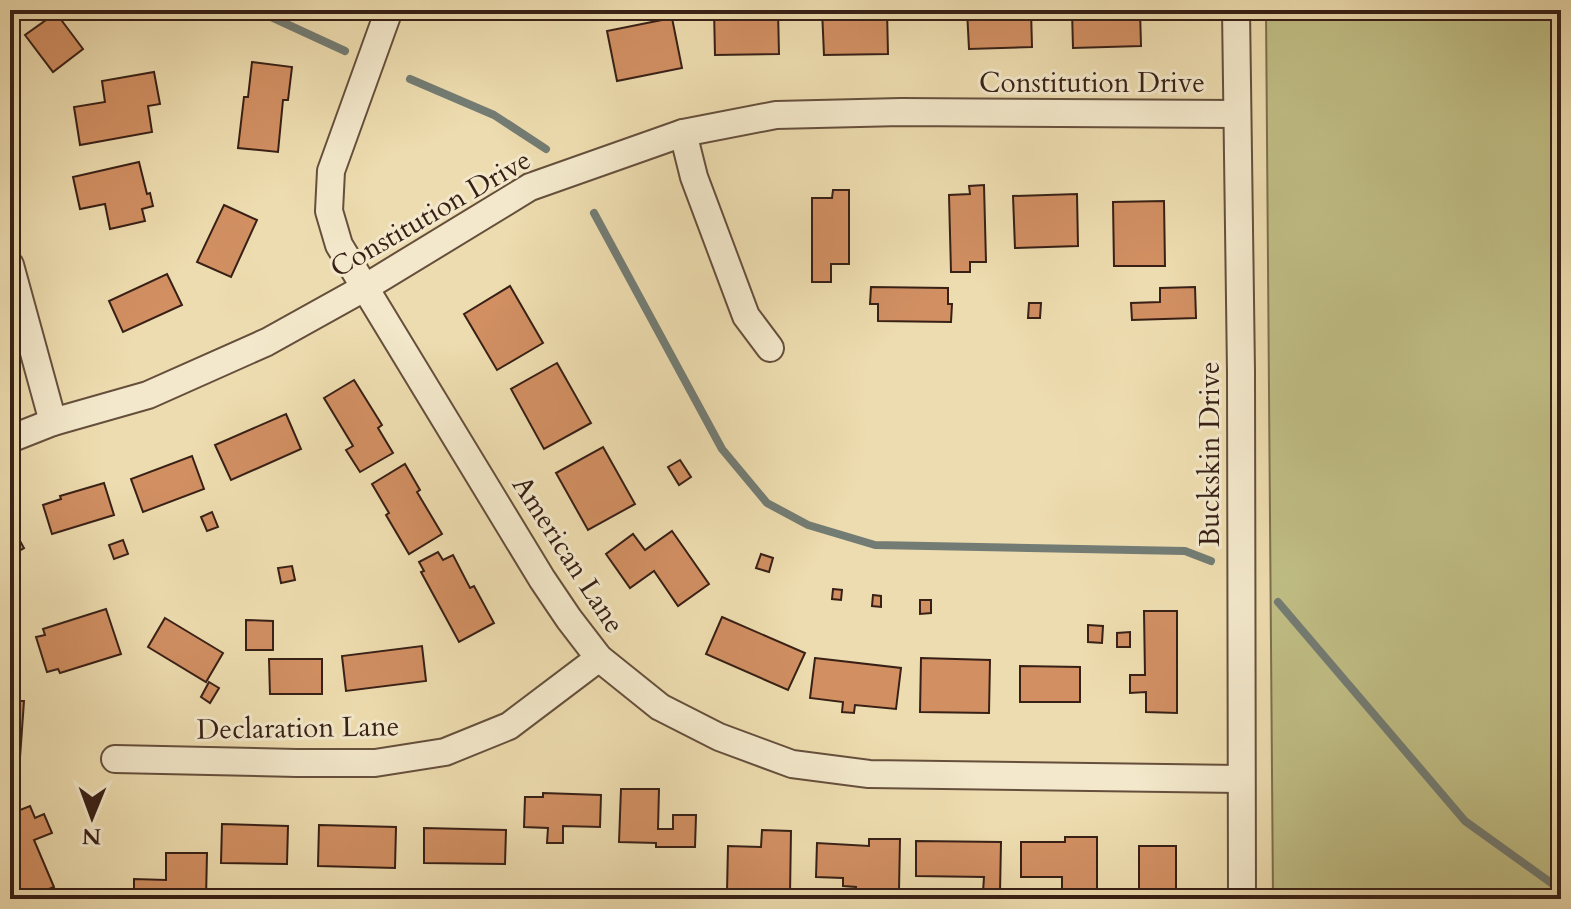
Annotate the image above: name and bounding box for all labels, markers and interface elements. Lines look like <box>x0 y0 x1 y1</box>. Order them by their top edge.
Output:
street label: Constitution Drive <box>979 64 1205 102</box>
street label: Constitution Drive <box>323 141 538 287</box>
street label: Buckskin Drive <box>1191 361 1229 547</box>
street label: American Lane <box>503 469 633 641</box>
street label: Declaration Lane <box>196 707 400 749</box>
north arrow <box>52 777 132 857</box>
text: N <box>82 821 101 851</box>

